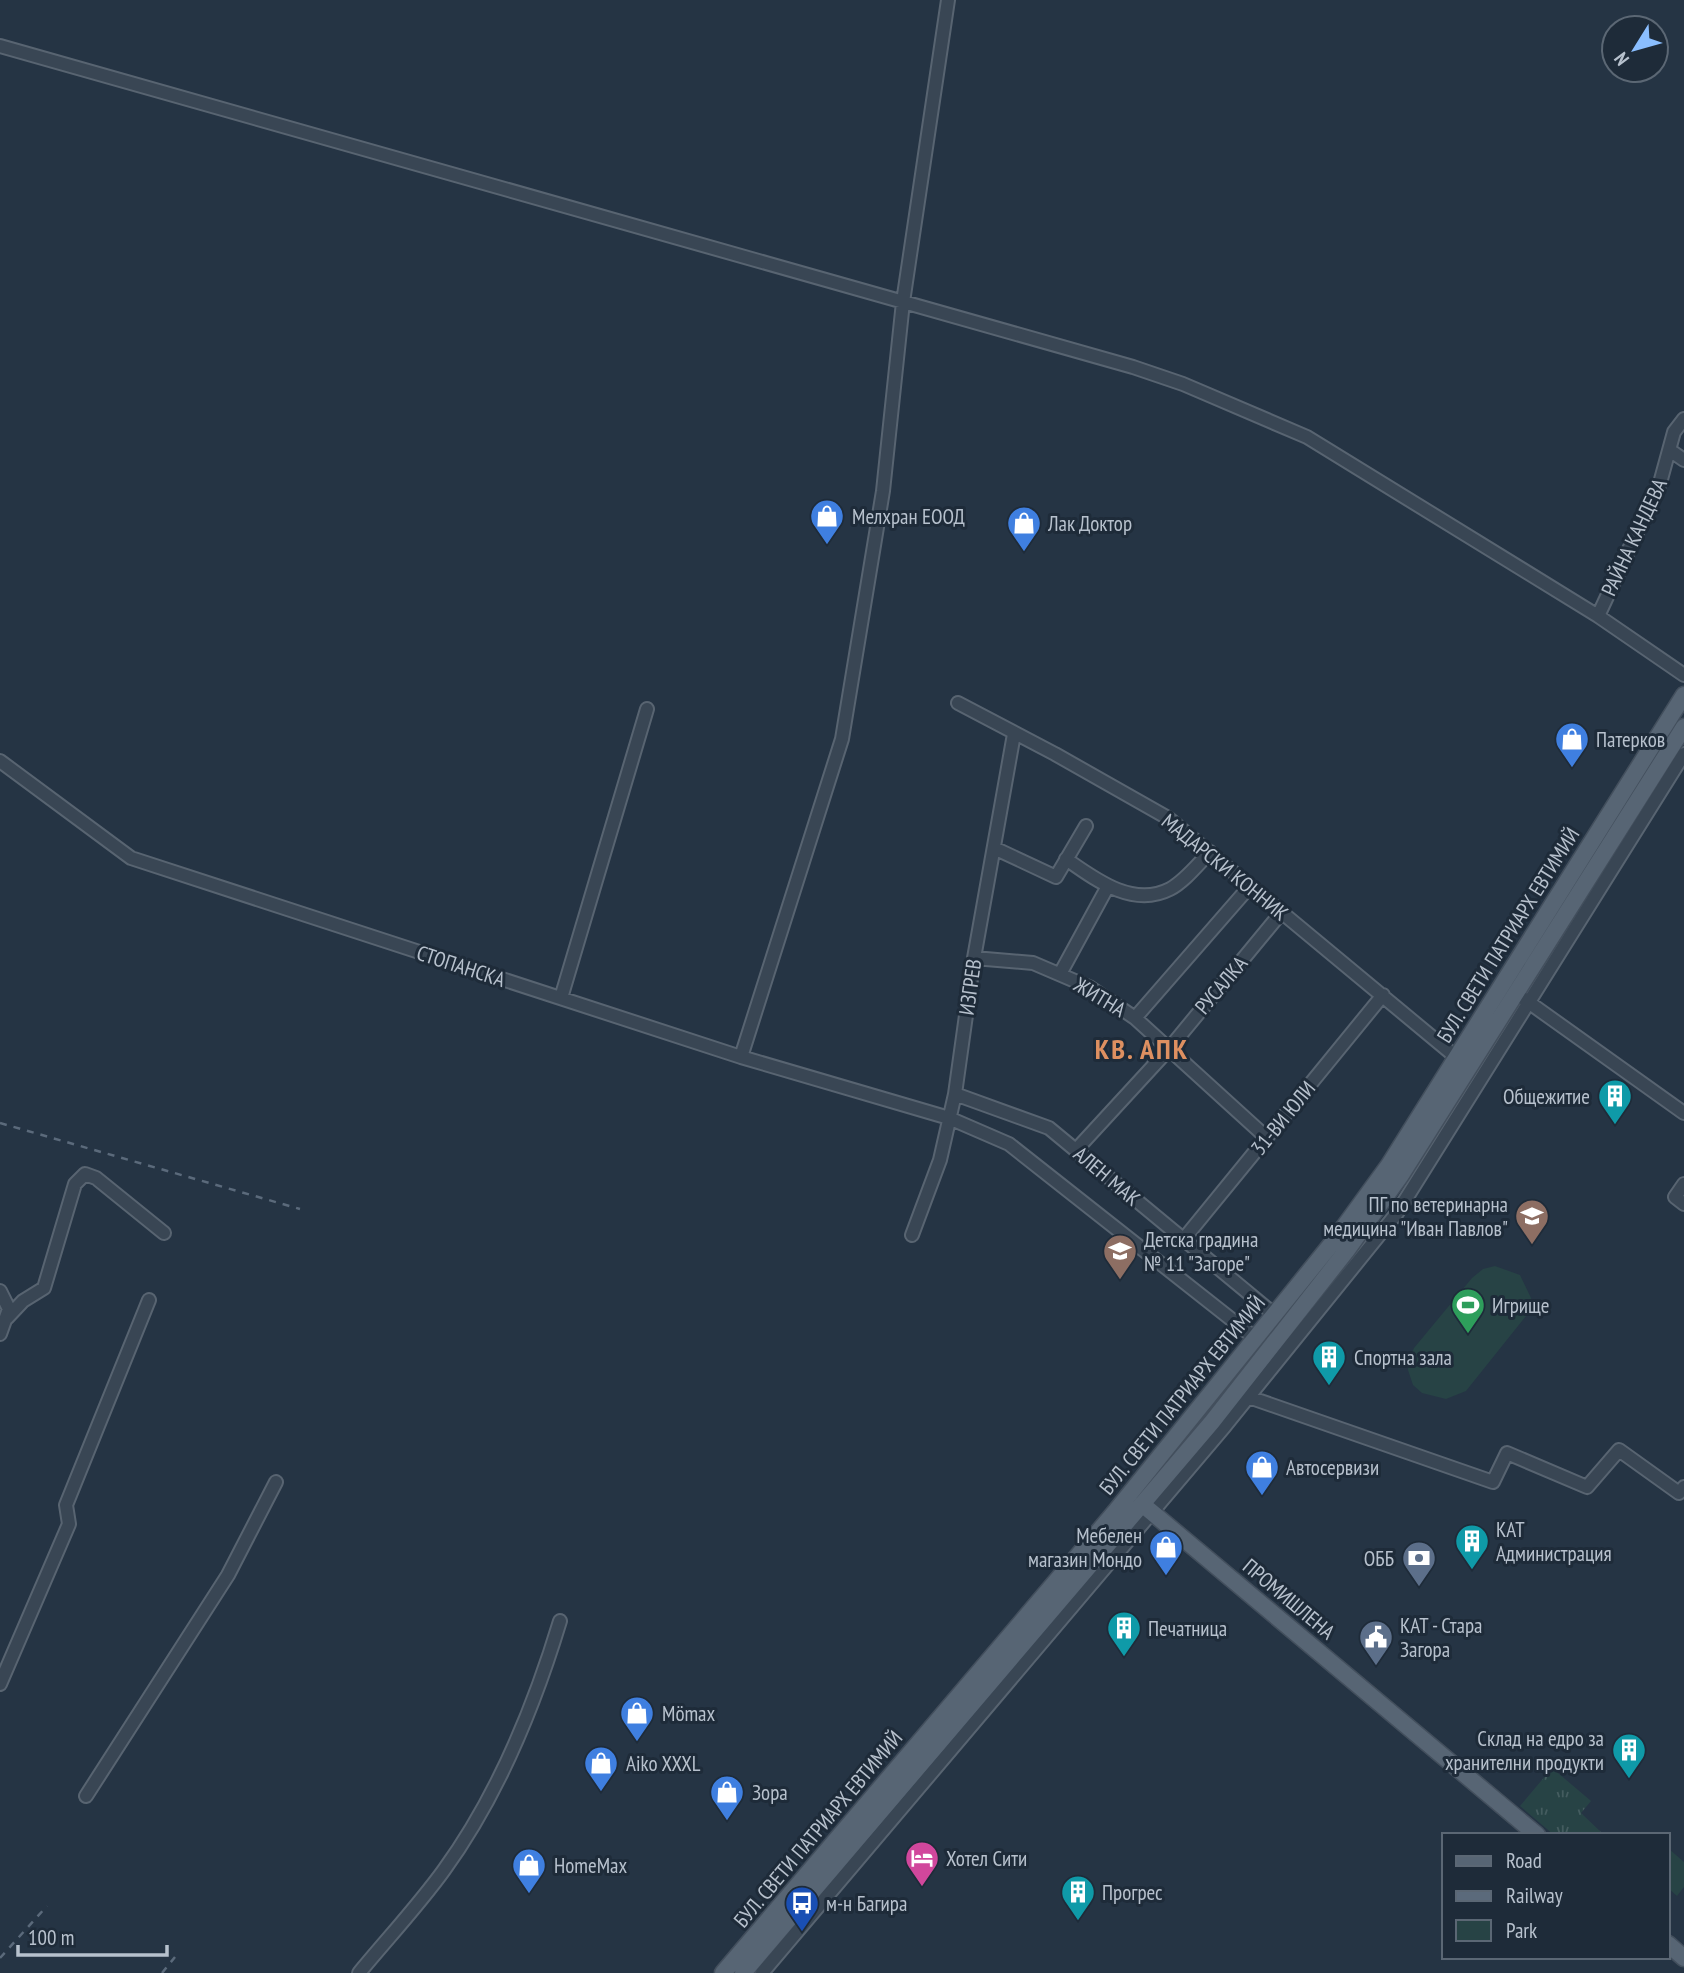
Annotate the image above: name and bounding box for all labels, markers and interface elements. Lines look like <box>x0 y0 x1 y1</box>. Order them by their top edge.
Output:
north arrow <box>1600 14 1670 84</box>
text: N <box>1609 48 1634 71</box>
street label: РАЙНА КАНДЕВА <box>1595 474 1673 600</box>
shop icon: Мелхран ЕООД <box>808 497 846 546</box>
place label: Мелхран ЕООД <box>852 503 965 530</box>
shop icon: Лак Доктор <box>1005 504 1043 553</box>
place label: Лак Доктор <box>1047 510 1132 537</box>
shop icon: Патерков <box>1553 720 1591 769</box>
place label: Патерков <box>1596 726 1665 753</box>
street label: МАДАРСКИ КОННИК <box>1156 808 1294 926</box>
street label: БУЛ. СВЕТИ ПАТРИАРХ ЕВТИМИЙ <box>1431 822 1585 1048</box>
street label: СТОПАНСКА <box>413 939 509 993</box>
street label: РУСАЛКА <box>1189 950 1253 1020</box>
street label: ИЗГРЕВ <box>953 957 987 1017</box>
street label: ЖИТНА <box>1068 971 1131 1023</box>
district label: КВ. АПК <box>1095 1030 1189 1067</box>
street label: 31-ВИ ЮЛИ <box>1245 1075 1321 1161</box>
building icon: Общежитие <box>1596 1077 1634 1126</box>
place label: Общежитие <box>1503 1083 1590 1110</box>
street label: АЛЕН МАК <box>1068 1140 1146 1212</box>
place label: ПГ по ветеринарна медицина "Иван Павлов" <box>1323 1191 1508 1242</box>
school or university icon: ПГ по ветеринарна медицина "Иван Павлов" <box>1513 1197 1551 1246</box>
place label: Детска градина № 11 "Загоре" <box>1144 1226 1258 1277</box>
school or university icon: Детска градина № 11 "Загоре" <box>1101 1232 1139 1281</box>
sports icon: Игрище <box>1449 1286 1487 1335</box>
street label: БУЛ. СВЕТИ ПАТРИАРХ ЕВТИМИЙ <box>1093 1290 1271 1500</box>
place label: Игрище <box>1492 1292 1549 1319</box>
building icon: Спортна зала <box>1310 1338 1348 1387</box>
place label: Спортна зала <box>1354 1344 1452 1371</box>
shop icon: Автосервизи <box>1243 1448 1281 1497</box>
place label: Автосервизи <box>1286 1454 1379 1481</box>
place label: КАТ Администрация <box>1496 1516 1612 1567</box>
place label: Мебелен магазин Мондо <box>1028 1522 1142 1573</box>
building icon: КАТ Администрация <box>1453 1522 1491 1571</box>
shop icon: Мебелен магазин Мондо <box>1147 1528 1185 1577</box>
bank icon: ОББ <box>1400 1539 1438 1588</box>
place label: ОББ <box>1364 1545 1394 1572</box>
street label: ПРОМИШЛЕНА <box>1237 1553 1341 1645</box>
building icon: Печатница <box>1105 1609 1143 1658</box>
place label: КАТ - Стара Загора <box>1400 1612 1482 1663</box>
place label: Печатница <box>1148 1615 1227 1642</box>
public building icon: КАТ - Стара Загора <box>1357 1618 1395 1667</box>
shop icon: Mömax <box>618 1694 656 1743</box>
place label: Mömax <box>662 1700 716 1727</box>
street label: БУЛ. СВЕТИ ПАТРИАРХ ЕВТИМИЙ <box>728 1725 908 1933</box>
place label: Склад на едро за хранителни продукти <box>1445 1725 1604 1776</box>
building icon: Склад на едро за хранителни продукти <box>1610 1731 1648 1780</box>
shop icon: Aiko XXXL <box>582 1744 620 1793</box>
place label: Aiko XXXL <box>626 1750 701 1777</box>
shop icon: Зора <box>708 1773 746 1822</box>
place label: Зора <box>752 1779 788 1806</box>
legend <box>1442 1833 1670 1959</box>
hotel icon: Хотел Сити <box>903 1839 941 1888</box>
place label: Хотел Сити <box>946 1845 1027 1872</box>
shop icon: HomeMax <box>510 1846 548 1895</box>
text: Road <box>1506 1847 1542 1874</box>
place label: HomeMax <box>554 1852 627 1879</box>
building icon: Прогрес <box>1059 1873 1097 1922</box>
place label: Прогрес <box>1102 1879 1163 1906</box>
text: Railway <box>1506 1882 1563 1909</box>
bus stop icon: м-н Багира <box>783 1884 821 1933</box>
place label: м-н Багира <box>826 1890 907 1917</box>
scale bar <box>18 1913 166 1957</box>
text: Park <box>1506 1917 1537 1944</box>
text: 100 m <box>28 1924 74 1951</box>

